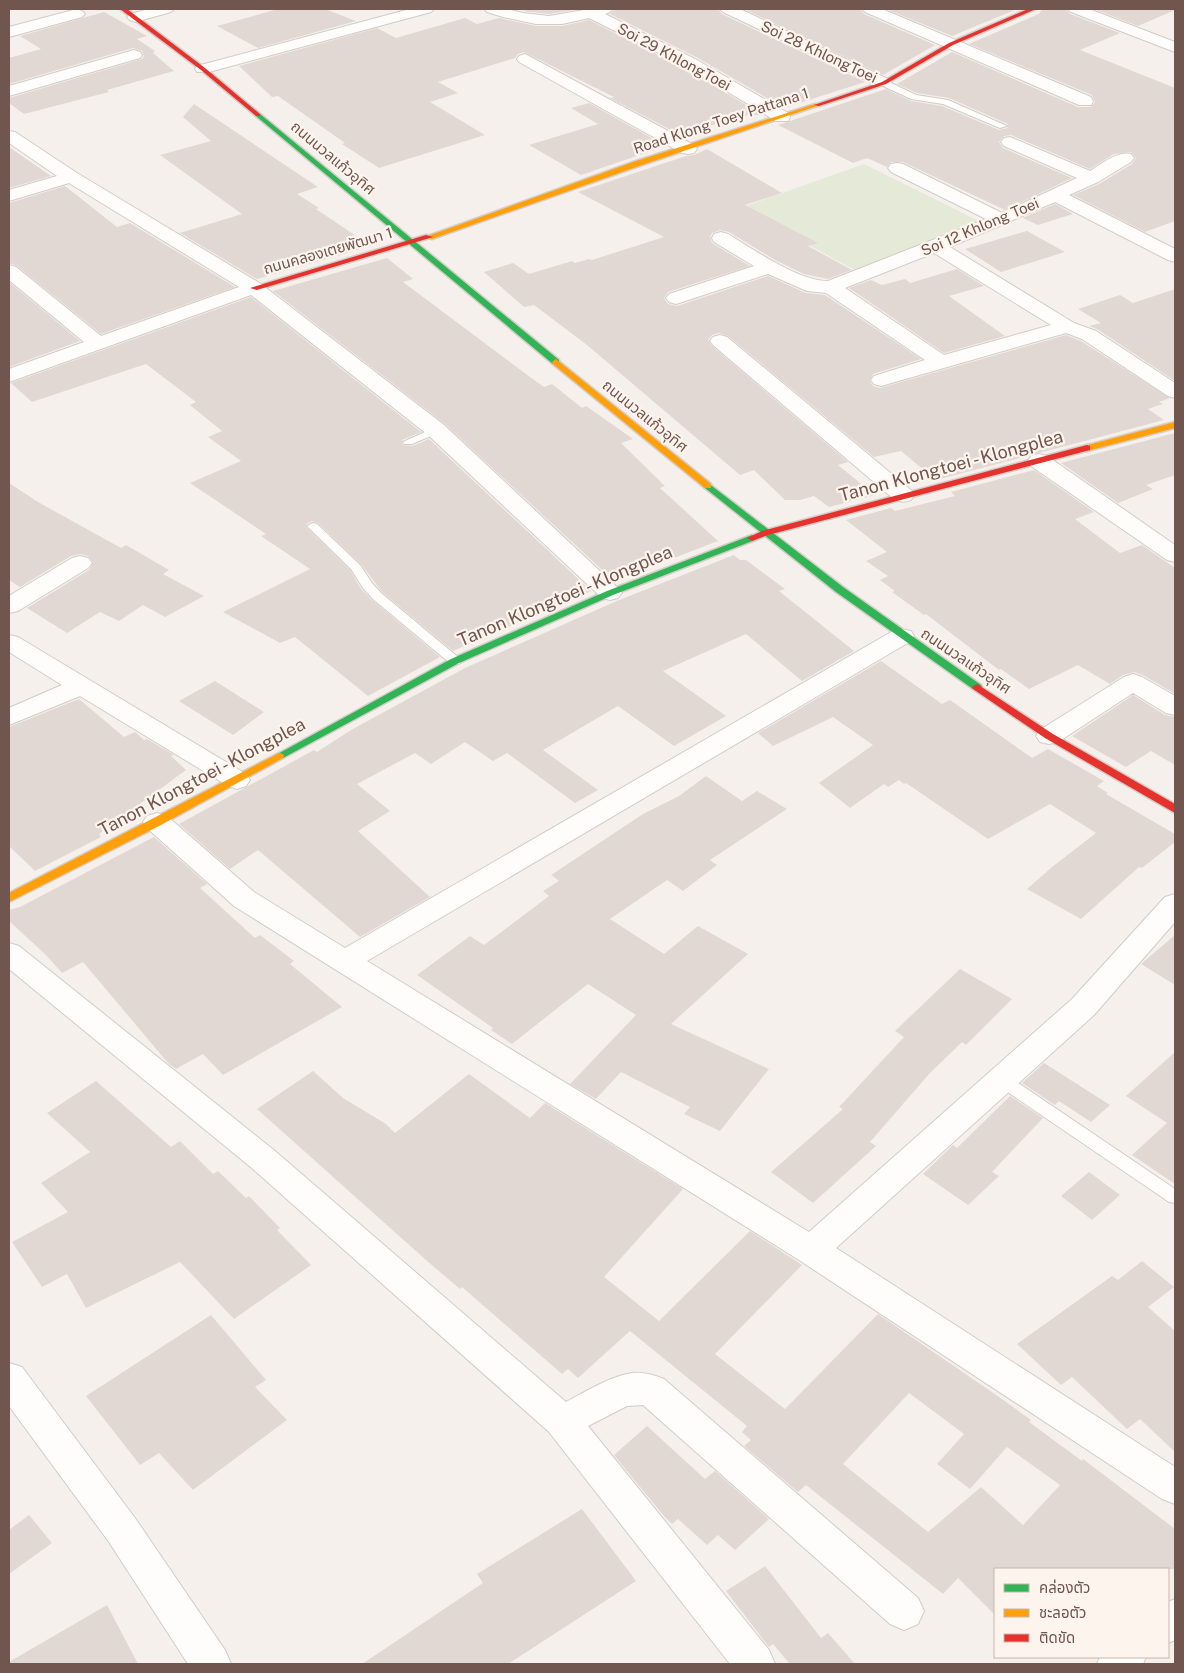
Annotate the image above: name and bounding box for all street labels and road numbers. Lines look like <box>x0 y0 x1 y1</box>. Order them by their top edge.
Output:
street label: Soi 28 KhlongToei <box>758 17 880 86</box>
street label: Soi 29 KhlongToei <box>615 19 734 94</box>
street label: Road Klong Toey Pattana 1 <box>631 84 811 157</box>
street label: ถนนนวลแก้วอุทิศ <box>287 117 379 199</box>
street label: Soi 12 Khlong Toei <box>918 194 1041 259</box>
street label: ถนนคลองเตยพัฒนา 1 <box>261 224 394 277</box>
street label: ถนนนวลแก้วอุทิศ <box>599 376 691 456</box>
street label: Tanon Klongtoei - Klongplea <box>837 425 1065 506</box>
street label: Tanon Klongtoei - Klongplea <box>454 541 675 650</box>
street label: ถนนนวลแก้วอุทิศ <box>918 624 1014 698</box>
street label: Tanon Klongtoei - Klongplea <box>95 713 309 840</box>

